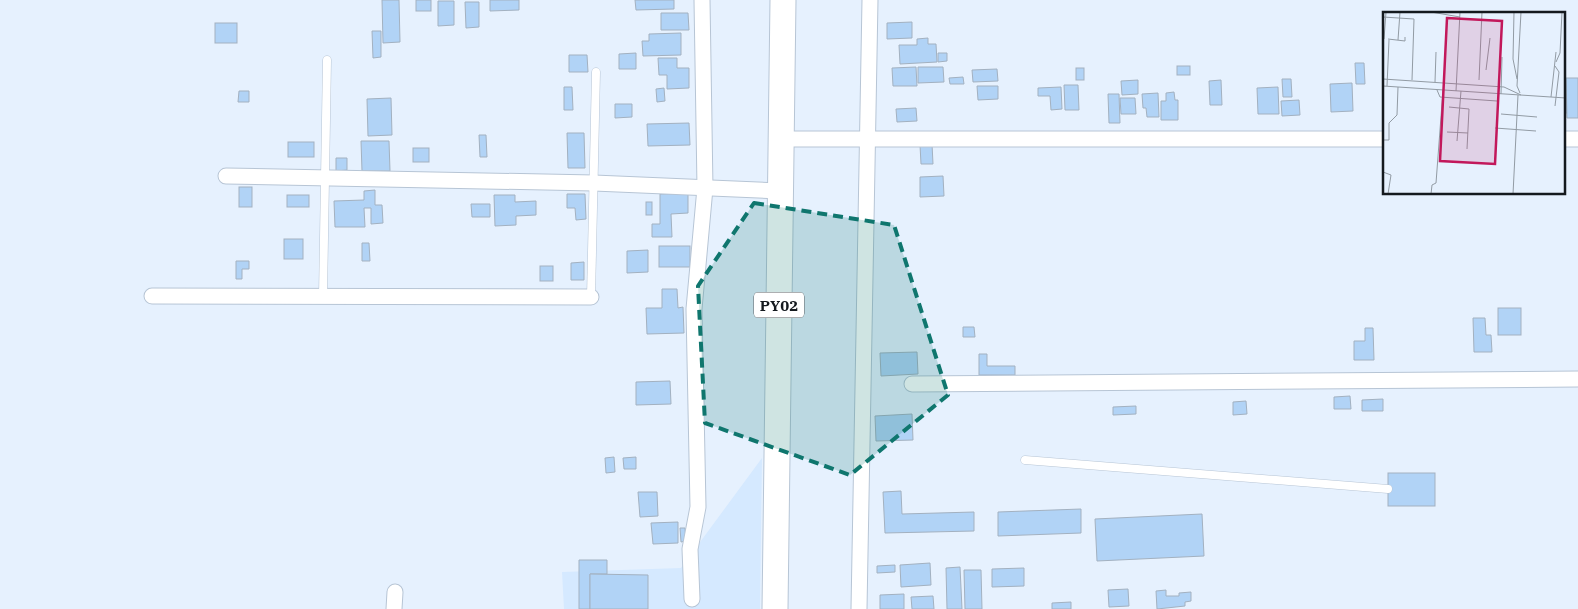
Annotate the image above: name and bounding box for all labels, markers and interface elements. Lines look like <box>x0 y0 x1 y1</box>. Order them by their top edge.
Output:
inset map <box>1383 12 1566 195</box>
road number: PY02 <box>754 292 804 318</box>

